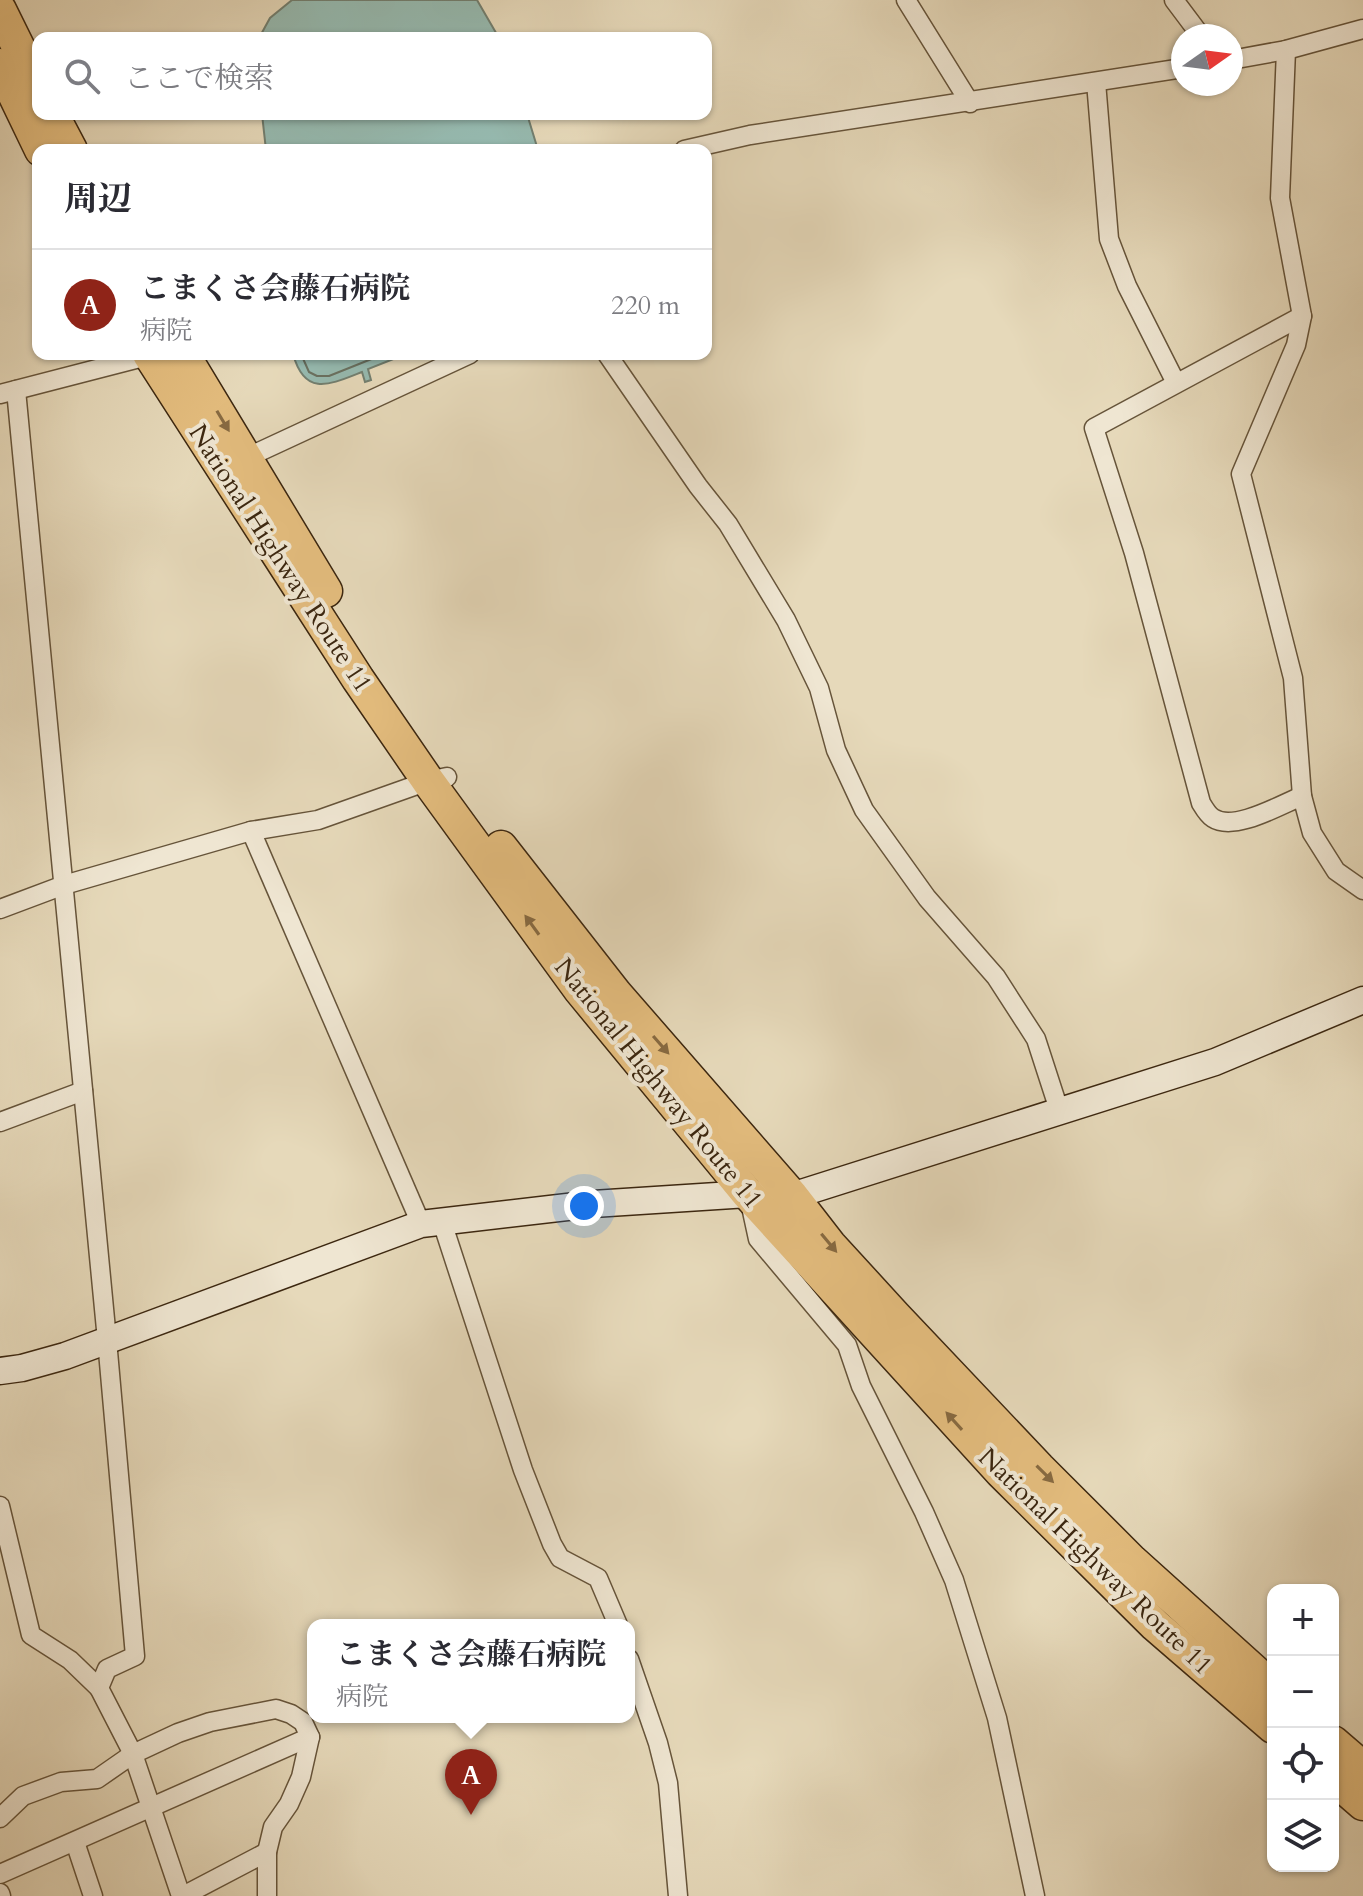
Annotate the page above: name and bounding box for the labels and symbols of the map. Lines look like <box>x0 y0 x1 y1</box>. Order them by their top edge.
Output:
north arrow <box>1171 24 1243 96</box>
one-way arrow <box>216 410 230 432</box>
street label: National Highway Route 11 <box>181 417 381 699</box>
one-way arrow <box>525 914 540 935</box>
street label: National Highway Route 11 <box>546 951 771 1216</box>
one-way arrow <box>651 1036 669 1055</box>
your location <box>564 1186 604 1226</box>
one-way arrow <box>820 1233 837 1253</box>
one-way arrow <box>946 1411 964 1430</box>
street label: National Highway Route 11 <box>971 1440 1220 1683</box>
one-way arrow <box>1035 1464 1054 1483</box>
pin: A <box>445 1749 497 1815</box>

